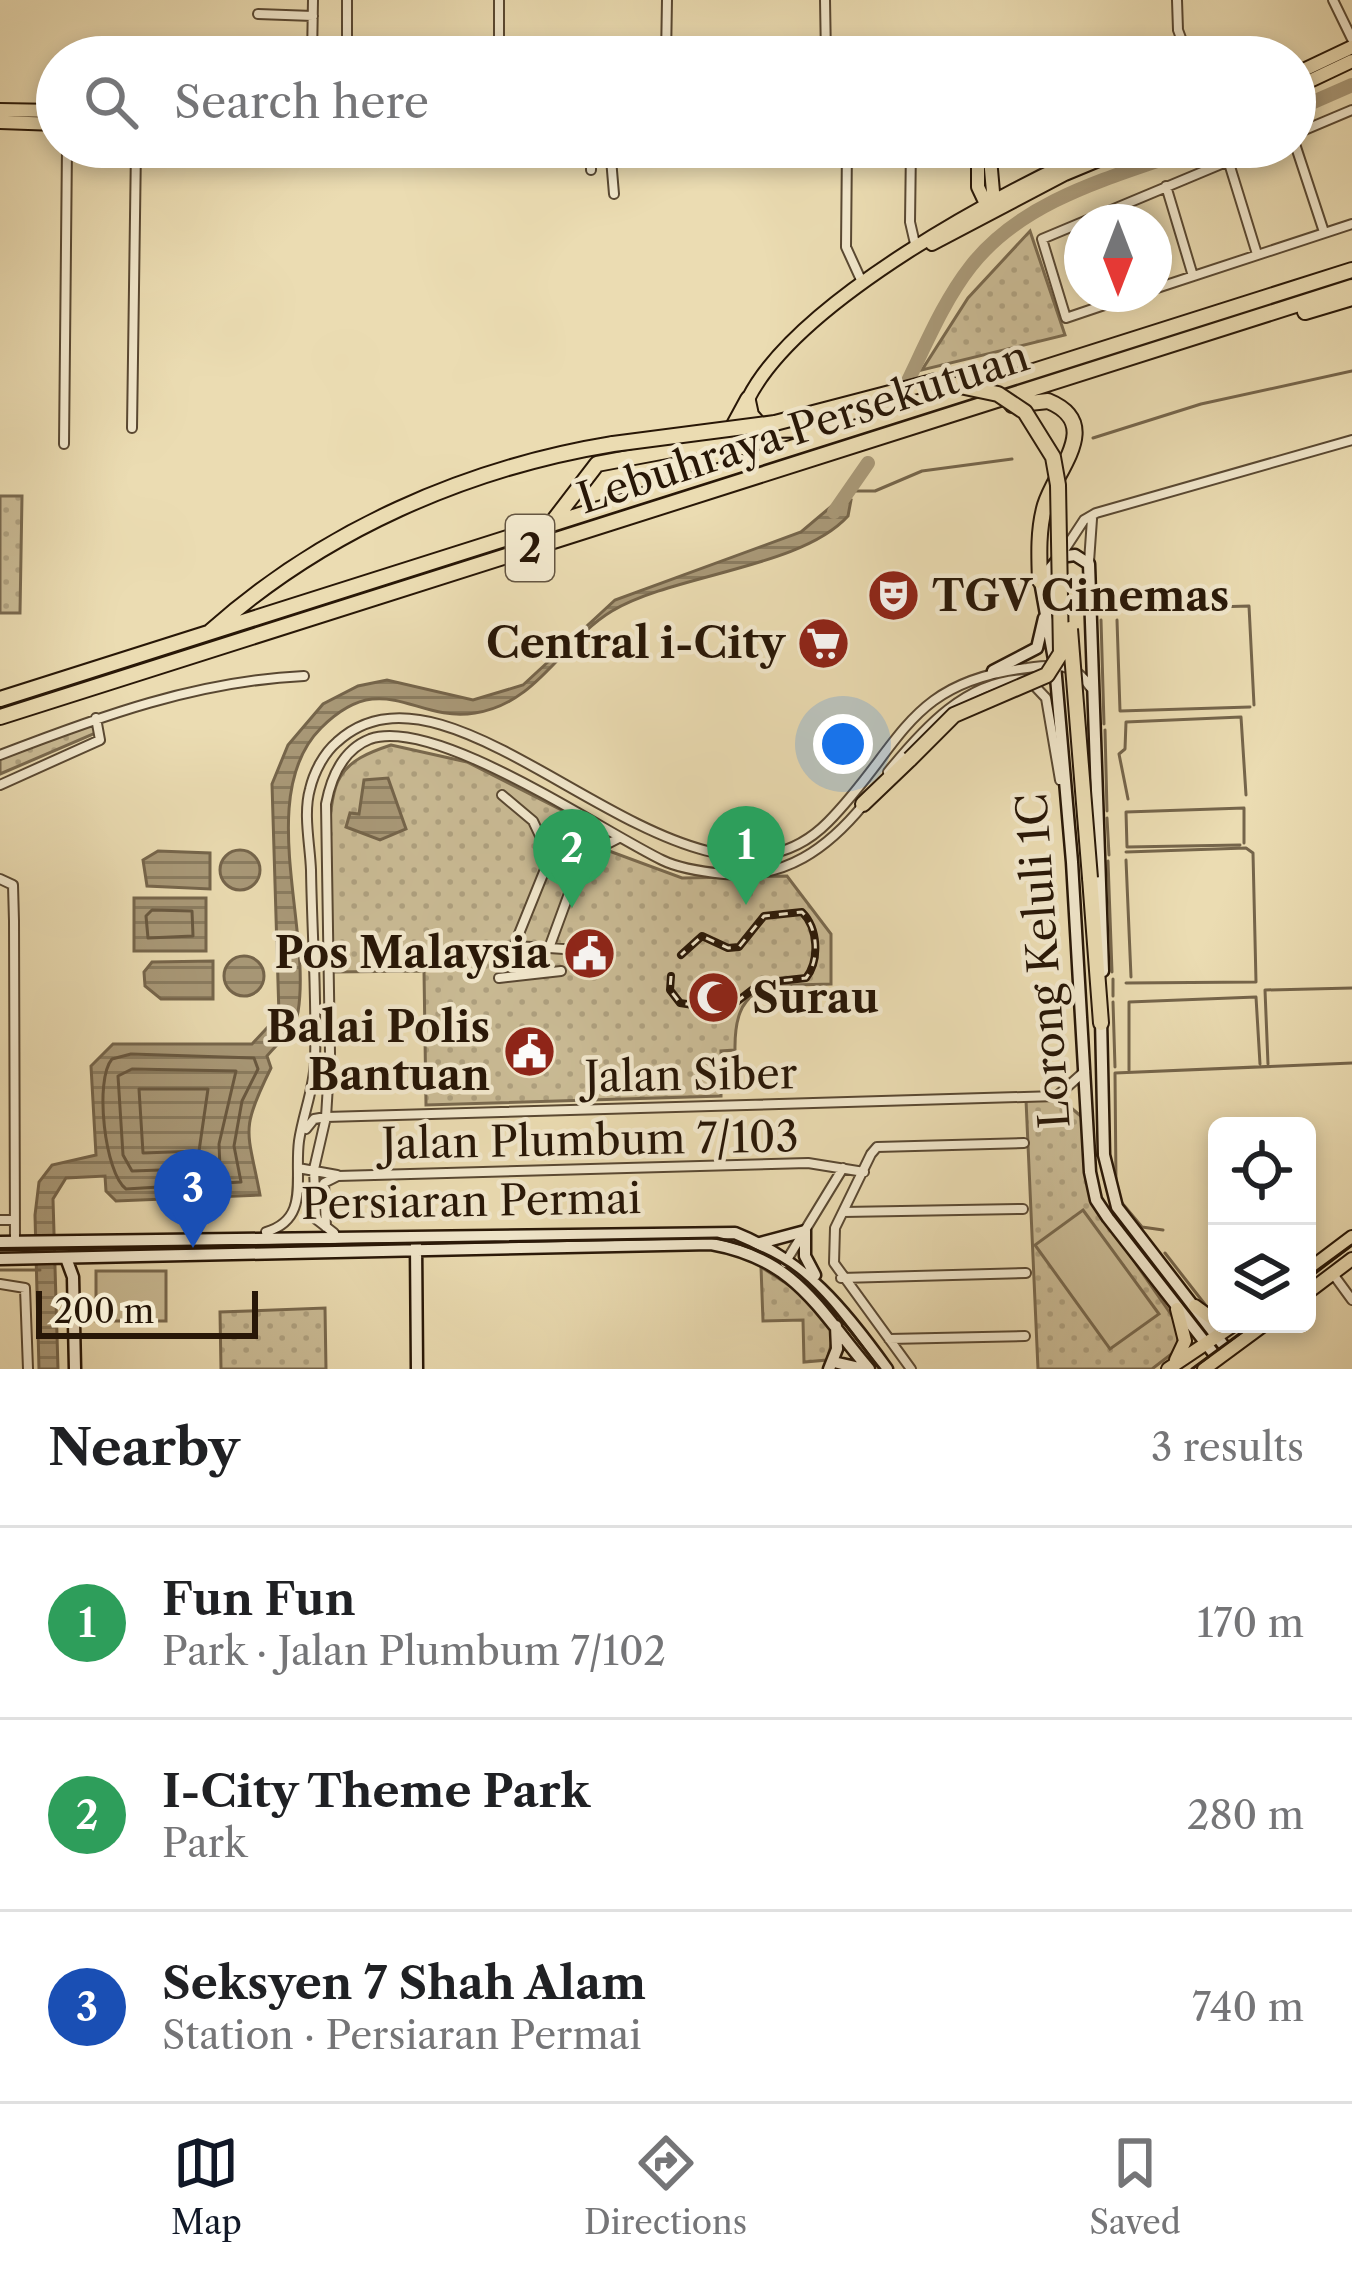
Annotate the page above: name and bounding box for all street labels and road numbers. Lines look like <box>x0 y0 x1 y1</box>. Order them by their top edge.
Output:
street label: Lebuhraya Persekutuan <box>571 329 1035 525</box>
road number: 2 <box>506 515 554 581</box>
street label: Lorong Keluli 1C <box>1005 792 1081 1130</box>
street label: Jalan Siber <box>578 1047 798 1103</box>
street label: Jalan Plumbum 7/103 <box>375 1110 799 1170</box>
street label: Persiaran Permai <box>301 1172 641 1230</box>

